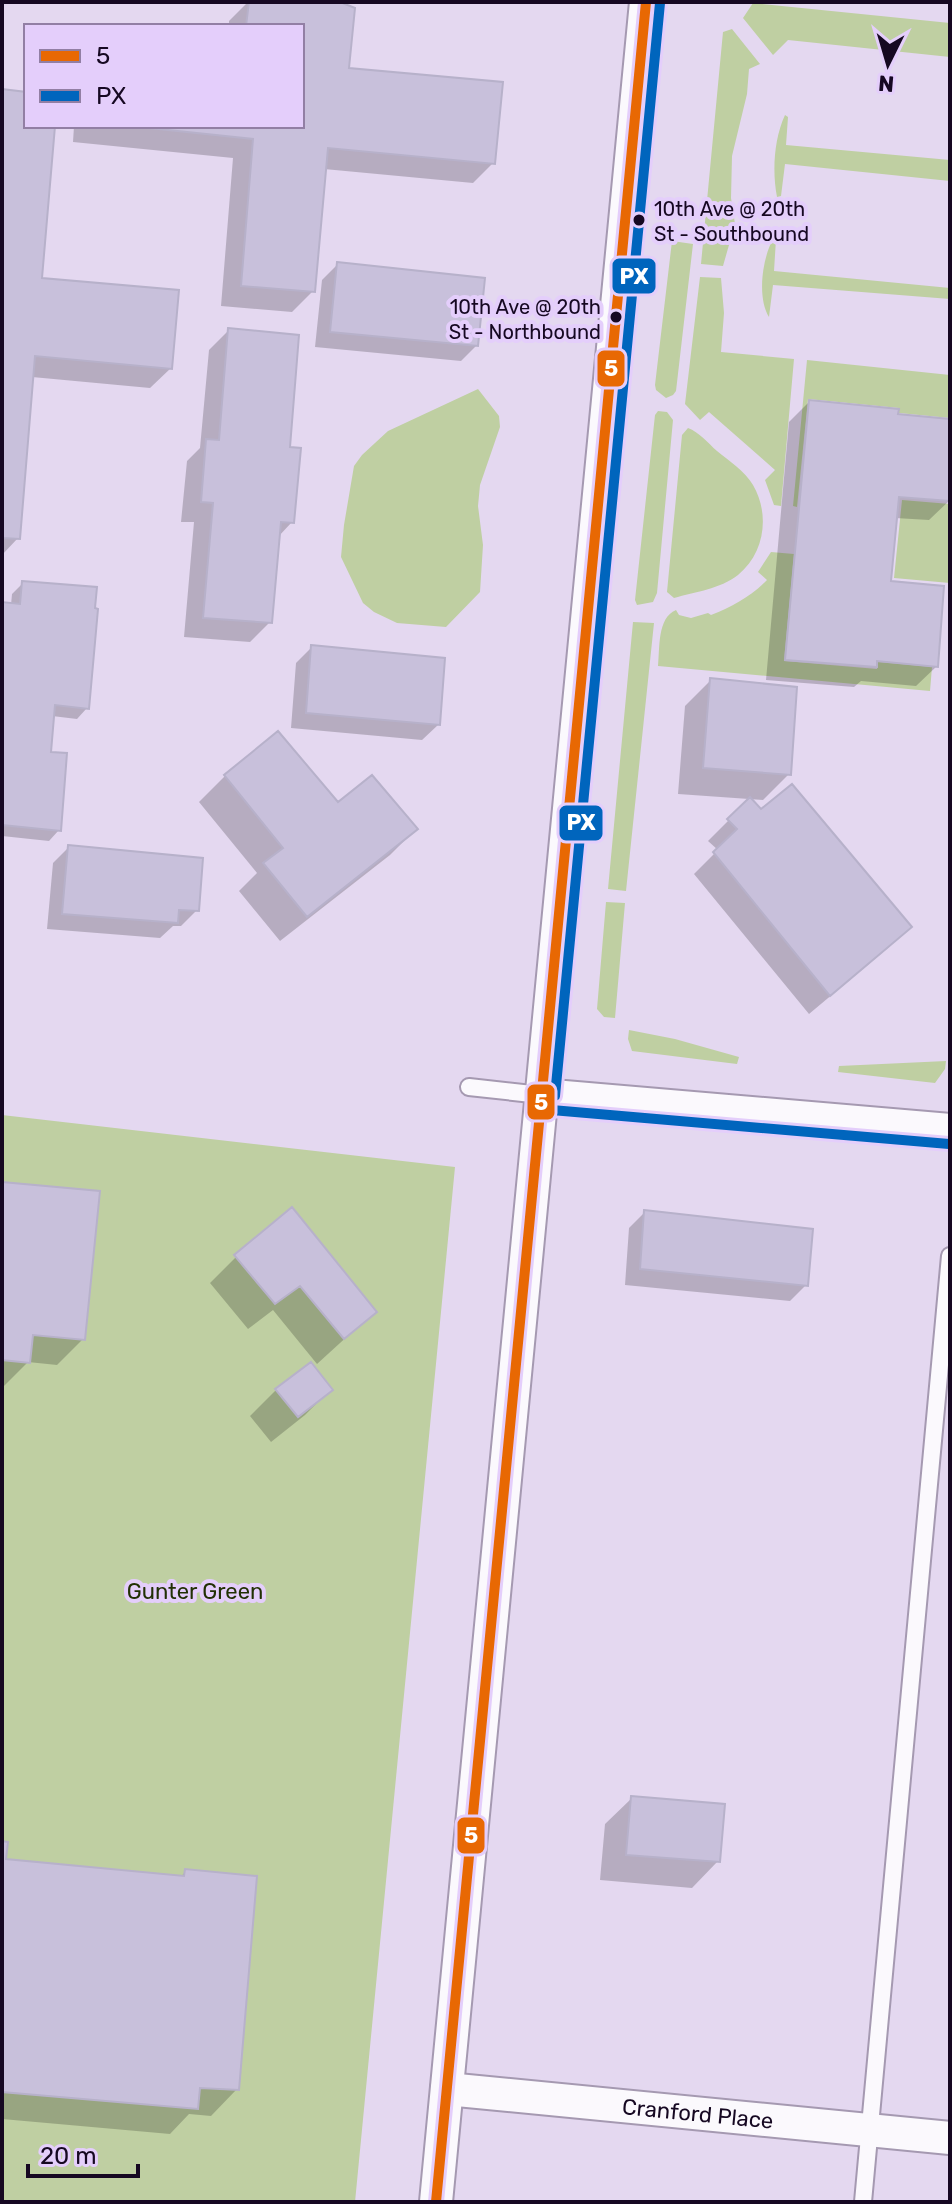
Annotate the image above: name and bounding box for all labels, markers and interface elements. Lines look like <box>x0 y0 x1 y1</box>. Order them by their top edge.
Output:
legend <box>24 24 304 128</box>
north arrow <box>848 24 928 104</box>
text: 5 <box>96 42 110 70</box>
text: N <box>877 69 895 98</box>
text: PX <box>96 82 126 110</box>
place label: 10th Ave @ 20th St - Southbound <box>654 197 809 246</box>
marker: 10th Ave @ 20th St - Southbound <box>631 212 647 228</box>
line badge: PX <box>611 257 657 295</box>
text: PX <box>619 263 649 290</box>
place label: 10th Ave @ 20th St - Northbound <box>449 295 601 344</box>
marker: 10th Ave @ 20th St - Northbound <box>608 309 624 325</box>
line badge: 5 <box>596 349 626 388</box>
text: 5 <box>604 355 618 382</box>
line badge: PX <box>558 804 604 842</box>
text: PX <box>566 809 596 836</box>
line badge: 5 <box>526 1083 556 1121</box>
text: 5 <box>534 1089 548 1116</box>
park label: Gunter Green <box>127 1578 263 1605</box>
line badge: 5 <box>456 1816 486 1855</box>
text: 5 <box>464 1822 478 1849</box>
street label: Cranford Place <box>621 2093 775 2135</box>
scale bar <box>28 2128 138 2178</box>
text: 20 m <box>40 2142 97 2170</box>

